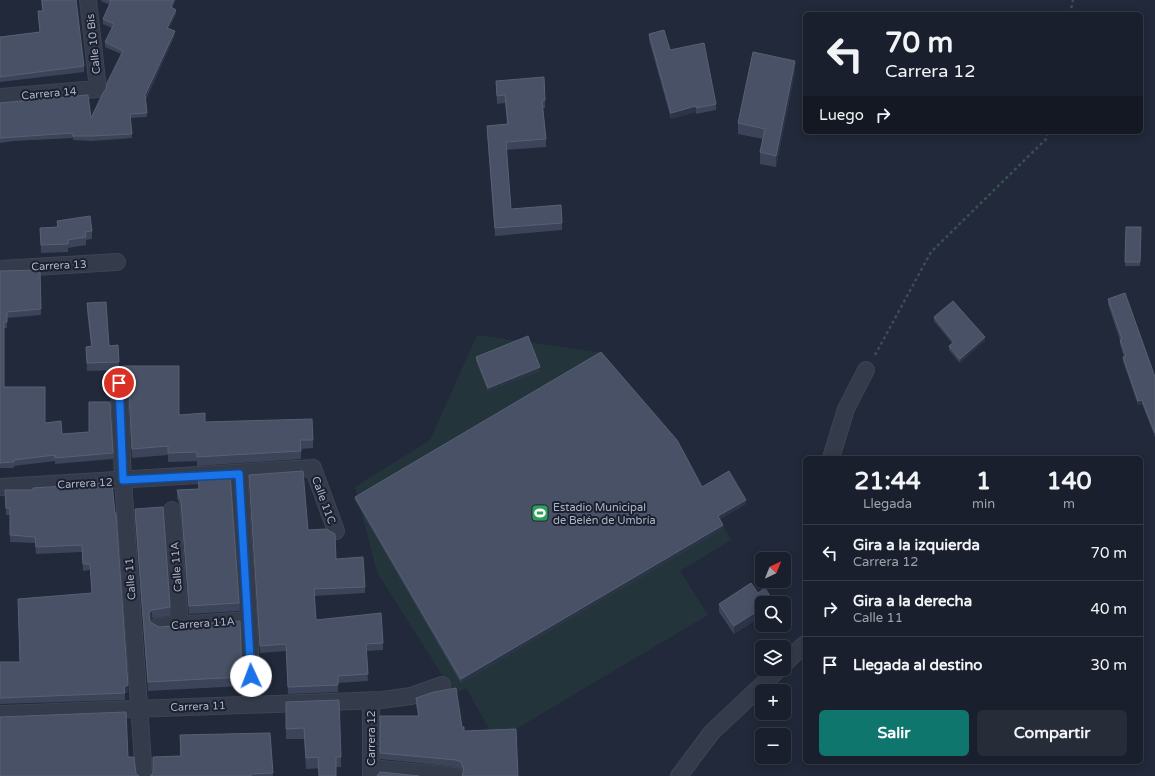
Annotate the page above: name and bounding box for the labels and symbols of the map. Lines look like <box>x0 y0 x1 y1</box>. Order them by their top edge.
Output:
street label: Calle 10 Bis <box>84 13 103 75</box>
street label: Carrera 14 <box>21 85 77 102</box>
street label: Carrera 13 <box>31 258 87 273</box>
pin <box>102 366 136 400</box>
street label: Calle 11C <box>309 475 338 526</box>
street label: Carrera 12 <box>57 476 113 491</box>
place label: Estadio Municipal de Belén de Umbría <box>553 501 656 527</box>
sports icon: Estadio Municipal de Belén de Umbría <box>530 503 550 523</box>
street label: Calle 11A <box>168 541 185 593</box>
north arrow <box>755 552 791 588</box>
street label: Calle 11 <box>123 557 138 600</box>
street label: Carrera 11A <box>171 615 235 632</box>
position arrow <box>230 655 272 697</box>
street label: Carrera 11 <box>170 699 226 714</box>
street label: Carrera 12 <box>365 710 378 766</box>

